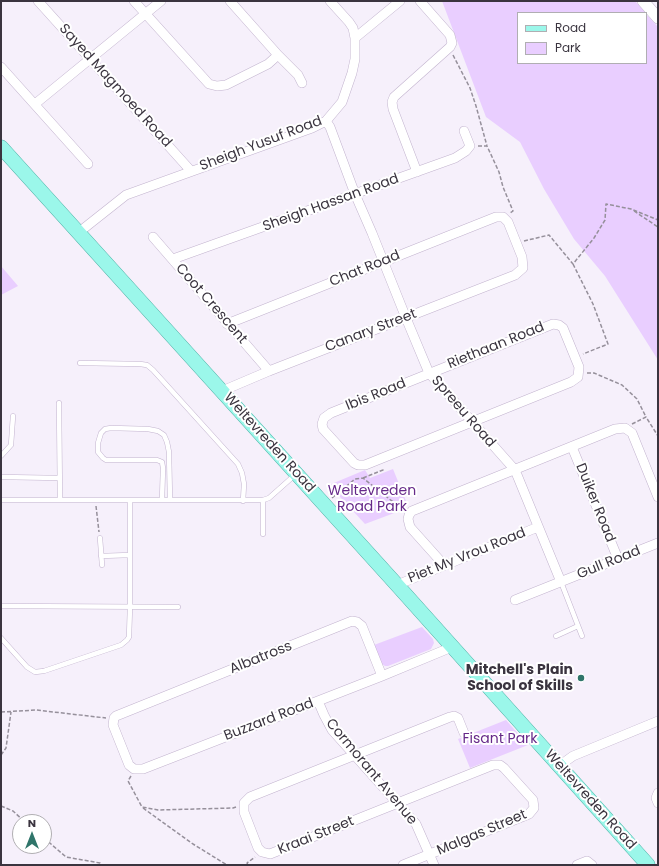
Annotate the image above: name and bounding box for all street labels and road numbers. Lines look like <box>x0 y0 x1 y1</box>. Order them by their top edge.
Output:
street label: Sayed Magmoed Road <box>55 21 175 151</box>
street label: Sheigh Yusuf Road <box>197 113 325 175</box>
street label: Sheigh Hassan Road <box>261 171 401 235</box>
street label: Chat Road <box>327 247 403 291</box>
street label: Coot Crescent <box>172 260 250 348</box>
street label: Canary Street <box>323 306 419 356</box>
street label: Riethaan Road <box>445 319 547 373</box>
street label: Spreeu Road <box>427 373 499 451</box>
street label: Ibis Road <box>343 375 409 415</box>
street label: Weltevreden Road <box>220 390 318 496</box>
street label: Duiker Road <box>572 461 618 545</box>
street label: Piet My Vrou Road <box>406 525 528 587</box>
street label: Gull Road <box>575 543 643 583</box>
street label: Albatross <box>227 638 295 678</box>
street label: Buzzard Road <box>222 695 316 745</box>
street label: Cormorant Avenue <box>322 715 420 829</box>
street label: Weltevreden Road <box>541 747 639 853</box>
street label: Malgas Street <box>435 807 529 859</box>
street label: Kraai Street <box>275 813 357 859</box>

